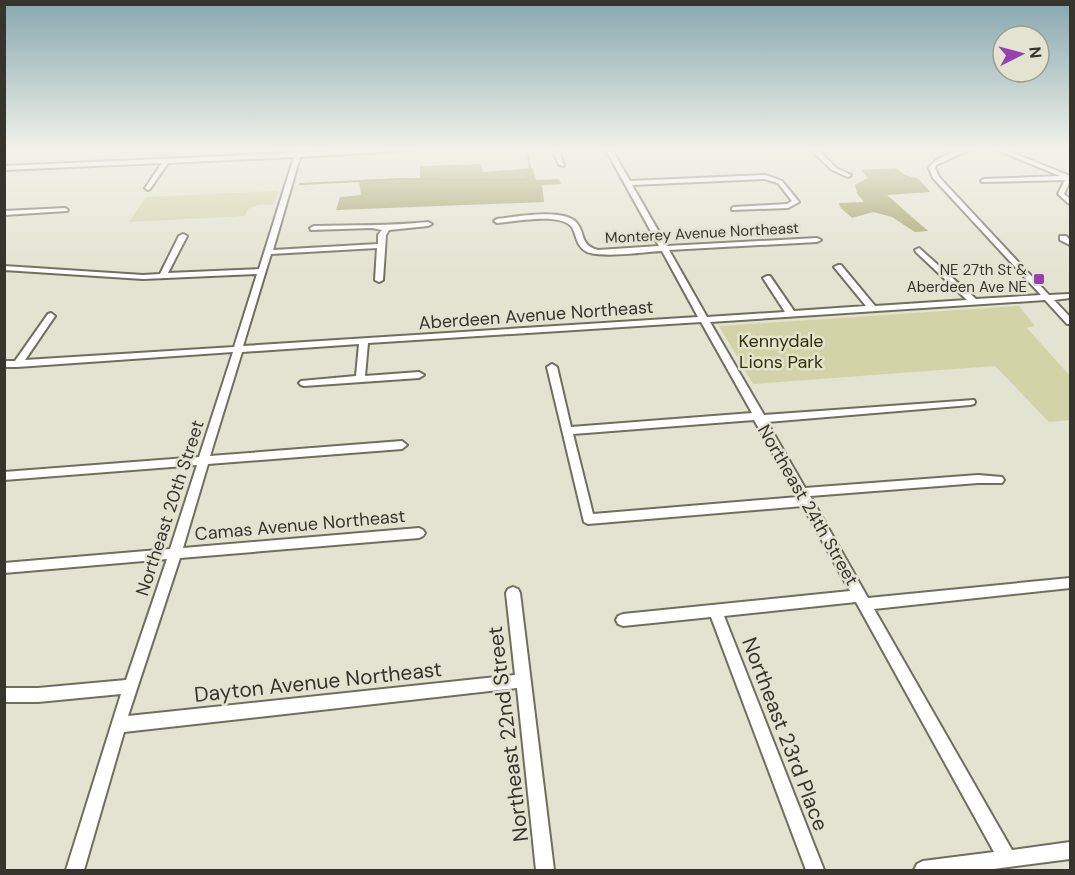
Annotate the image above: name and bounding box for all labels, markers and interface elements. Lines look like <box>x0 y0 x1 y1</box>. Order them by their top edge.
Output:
north arrow <box>991 24 1051 84</box>
text: N <box>1024 46 1046 59</box>
street label: Monterey Avenue Northeast <box>605 218 800 248</box>
place label: NE 27th St & Aberdeen Ave NE <box>907 260 1027 297</box>
marker: NE 27th St & Aberdeen Ave NE <box>1032 272 1046 286</box>
street label: Aberdeen Avenue Northeast <box>418 295 654 335</box>
park label: Kennydale Lions Park <box>738 329 824 374</box>
street label: Northeast 20th Street <box>130 417 210 599</box>
street label: Northeast 24th Street <box>752 420 864 590</box>
street label: Camas Avenue Northeast <box>194 504 406 546</box>
street label: Northeast 22nd Street <box>481 625 535 843</box>
street label: Northeast 23rd Place <box>735 633 835 835</box>
street label: Dayton Avenue Northeast <box>193 655 443 709</box>

